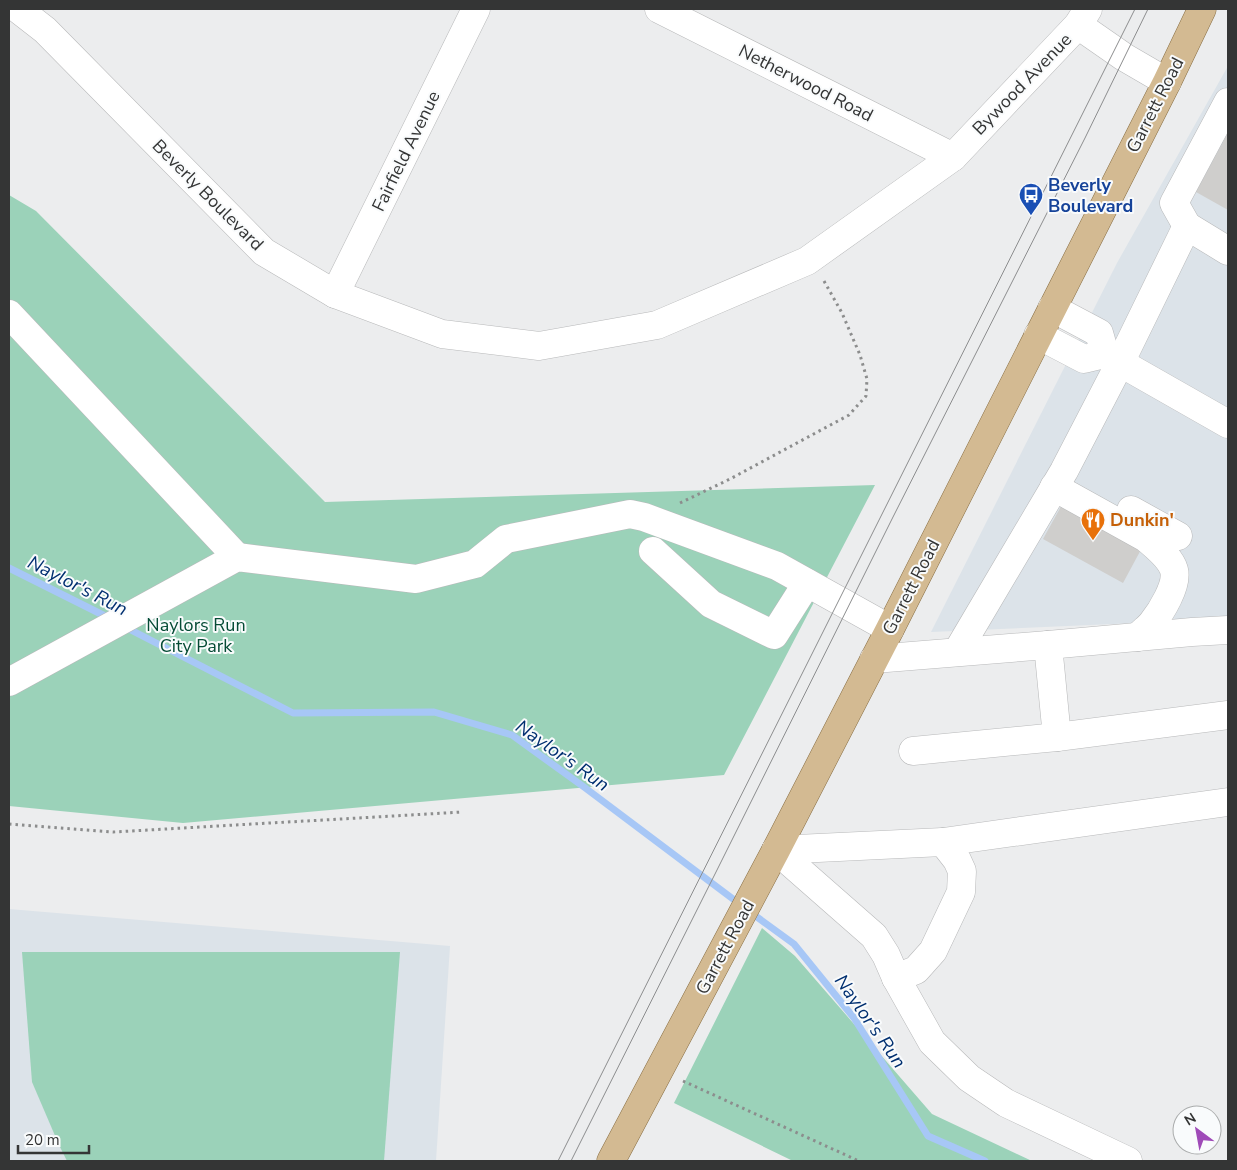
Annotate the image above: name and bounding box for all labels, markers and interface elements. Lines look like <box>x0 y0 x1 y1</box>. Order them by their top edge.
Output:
street label: Bywood Avenue <box>967 28 1077 140</box>
street label: Netherwood Road <box>735 39 877 127</box>
street label: Garrett Road <box>1121 53 1189 157</box>
street label: Fairfield Avenue <box>366 87 446 215</box>
street label: Beverly Boulevard <box>147 134 269 256</box>
place label: Beverly Boulevard <box>1048 173 1133 218</box>
bus stop icon: Beverly Boulevard <box>1018 182 1044 216</box>
restaurant icon: Dunkin' <box>1080 507 1106 541</box>
place label: Dunkin' <box>1110 508 1174 532</box>
street label: Garrett Road <box>877 535 945 639</box>
water label: Naylor's Run <box>23 550 132 622</box>
park label: Naylors Run City Park <box>146 613 246 658</box>
water label: Naylor's Run <box>510 714 615 798</box>
street label: Garrett Road <box>690 896 760 998</box>
water label: Naylor's Run <box>828 969 912 1074</box>
north arrow <box>1172 1105 1222 1155</box>
text: N <box>1181 1109 1200 1130</box>
scale bar <box>18 1122 89 1154</box>
text: 20 m <box>25 1130 60 1150</box>

